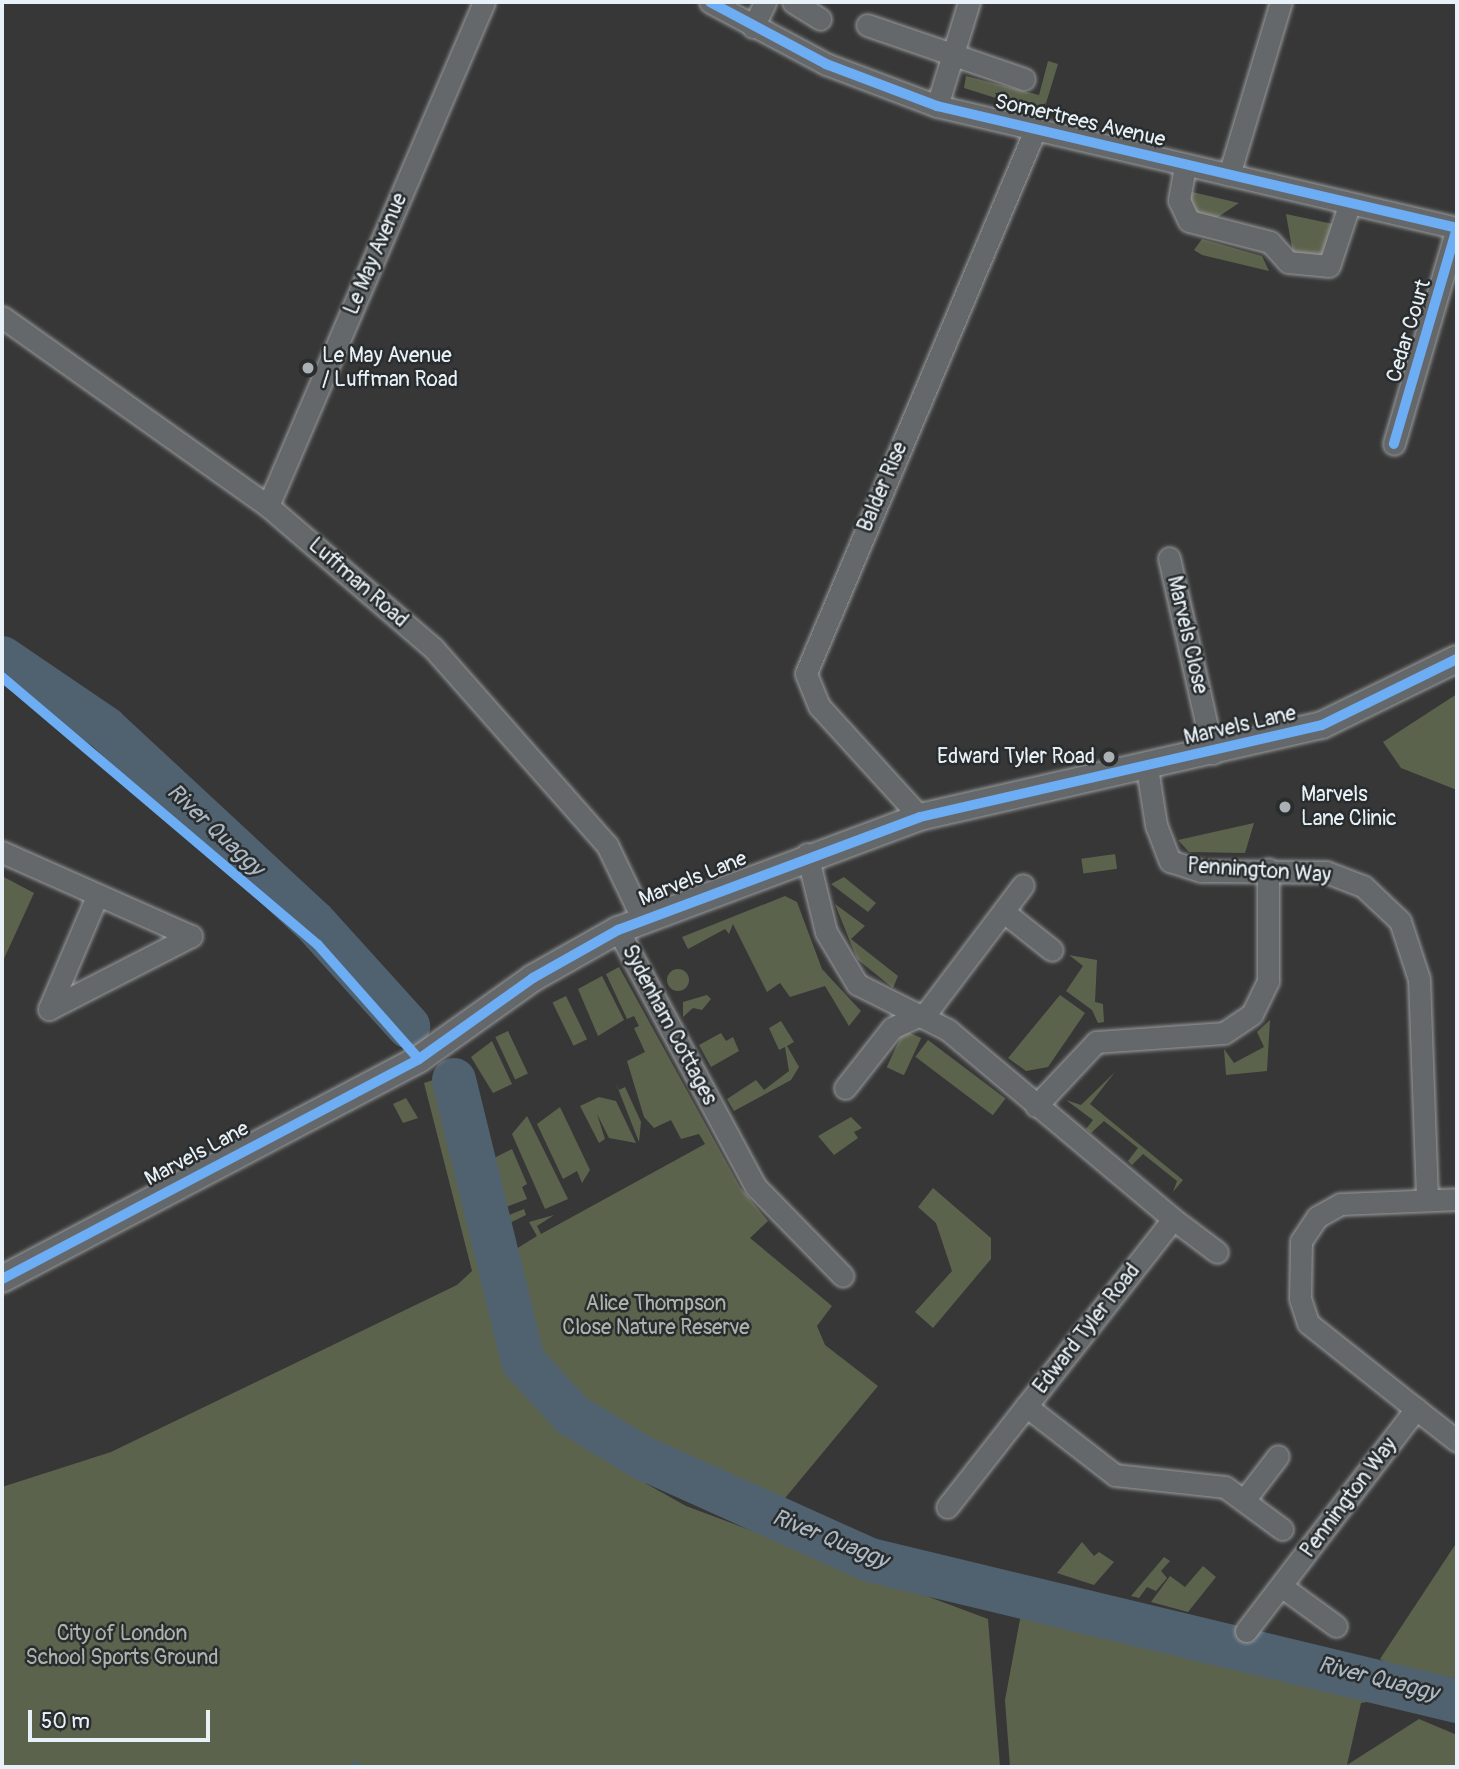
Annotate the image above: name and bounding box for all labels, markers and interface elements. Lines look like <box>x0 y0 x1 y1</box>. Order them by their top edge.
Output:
street label: Somertrees Avenue <box>992 89 1168 153</box>
street label: Le May Avenue <box>339 189 413 319</box>
street label: Cedar Court <box>1381 277 1437 385</box>
place label: Le May Avenue / Luffman Road <box>322 343 458 393</box>
marker: Le May Avenue / Luffman Road <box>300 360 316 376</box>
street label: Balder Rise <box>853 438 913 536</box>
street label: Luffman Road <box>303 533 413 633</box>
street label: Marvels Close <box>1161 574 1213 696</box>
street label: Marvels Lane <box>1181 701 1299 751</box>
place label: Edward Tyler Road <box>937 744 1095 770</box>
marker: Edward Tyler Road <box>1101 749 1117 765</box>
water label: River Quaggy <box>161 778 269 882</box>
place label: Marvels Lane Clinic <box>1301 782 1397 832</box>
marker: Marvels Lane Clinic <box>1275 797 1295 817</box>
street label: Marvels Lane <box>635 846 751 912</box>
street label: Pennington Way <box>1186 853 1332 889</box>
street label: Sydenham Cottages <box>616 941 722 1109</box>
street label: Marvels Lane <box>141 1116 253 1192</box>
street label: Edward Tyler Road <box>1028 1259 1146 1399</box>
park label: Alice Thompson Close Nature Reserve <box>562 1291 750 1341</box>
street label: Pennington Way <box>1296 1433 1402 1563</box>
water label: River Quaggy <box>768 1503 892 1575</box>
park label: City of London School Sports Ground <box>25 1621 219 1671</box>
water label: River Quaggy <box>1315 1651 1441 1707</box>
scale bar <box>32 1696 214 1740</box>
text: 50 m <box>41 1708 90 1735</box>

